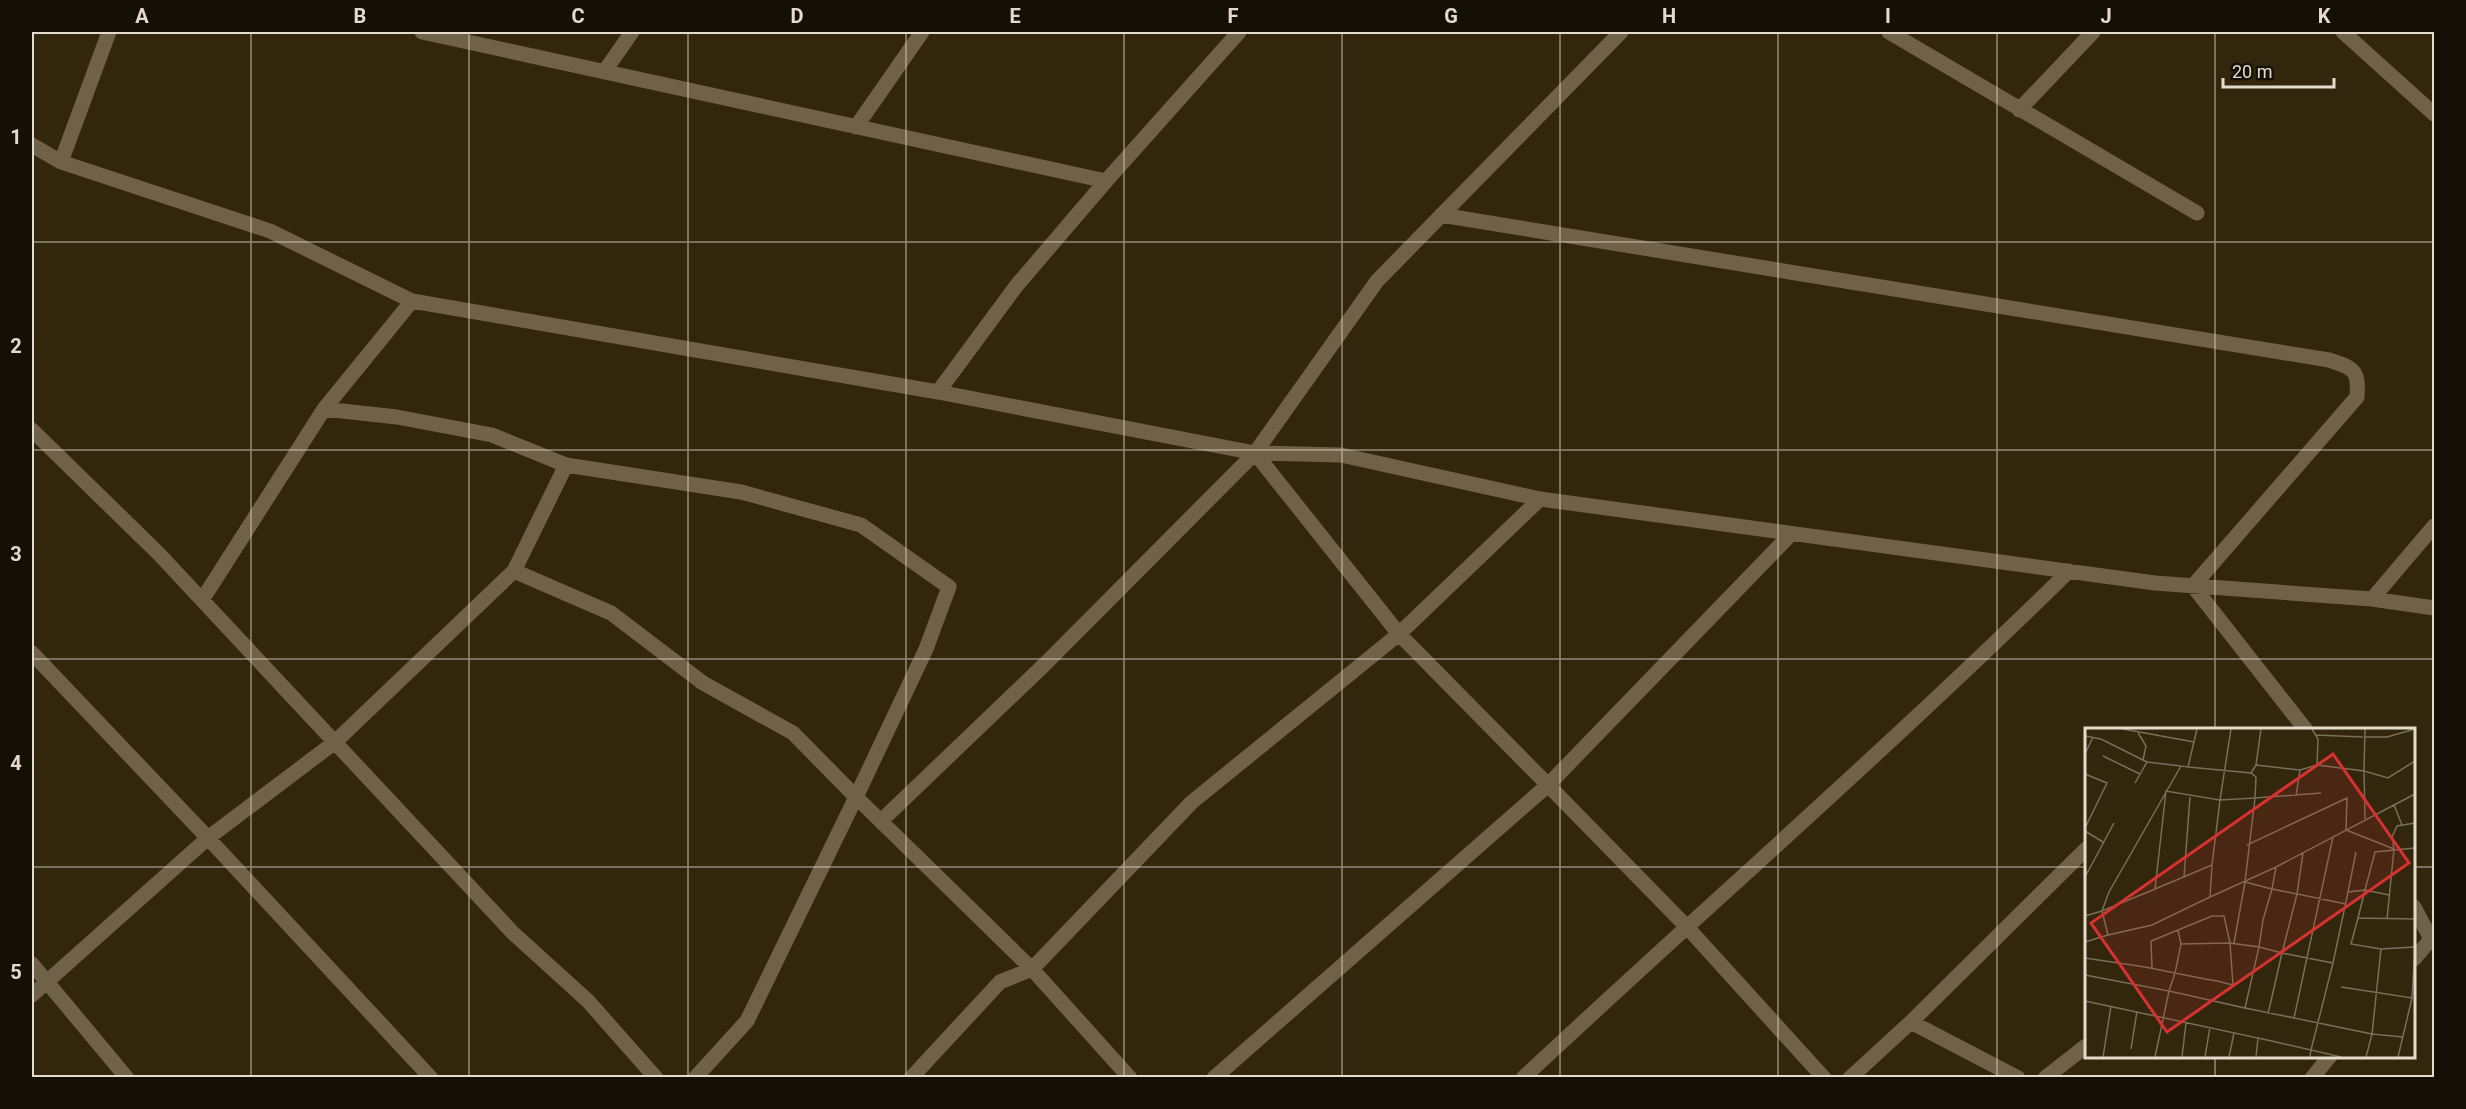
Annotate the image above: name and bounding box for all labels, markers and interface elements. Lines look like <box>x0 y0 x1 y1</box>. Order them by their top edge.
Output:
text: A <box>135 4 149 28</box>
text: B <box>354 4 366 28</box>
text: C <box>571 4 585 28</box>
text: D <box>791 4 804 28</box>
text: E <box>1009 4 1021 28</box>
text: F <box>1228 4 1239 28</box>
text: G <box>1444 4 1458 28</box>
text: H <box>1662 4 1676 28</box>
text: I <box>1885 4 1891 28</box>
text: J <box>2100 4 2112 28</box>
text: K <box>2318 4 2331 28</box>
scale bar <box>2223 51 2334 89</box>
text: 20 m <box>2232 61 2272 82</box>
text: 1 <box>10 125 22 149</box>
text: 2 <box>10 334 22 358</box>
text: 3 <box>10 542 22 566</box>
inset map <box>2085 728 2415 1058</box>
text: 4 <box>10 751 22 775</box>
text: 5 <box>10 960 22 984</box>

